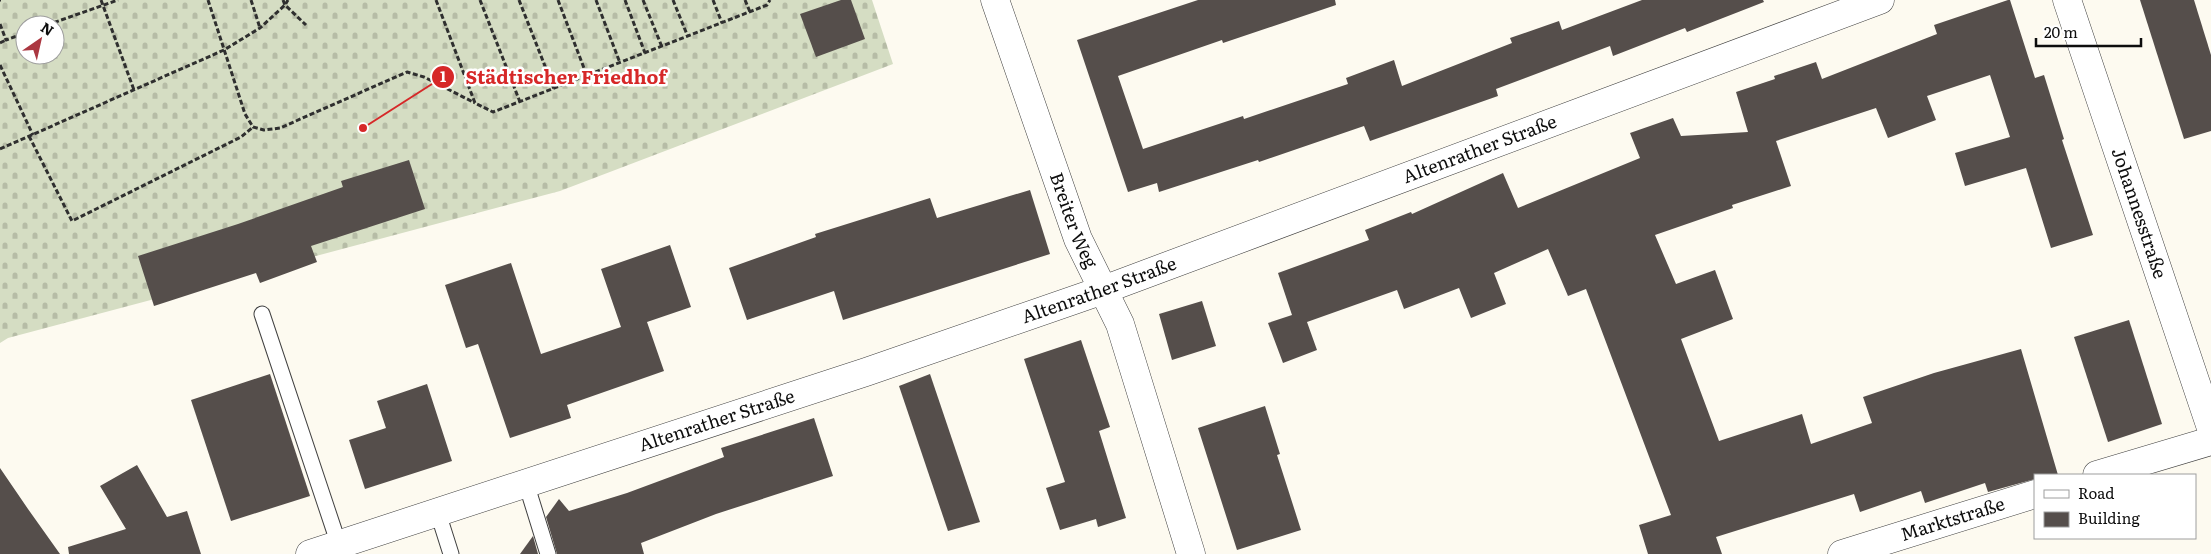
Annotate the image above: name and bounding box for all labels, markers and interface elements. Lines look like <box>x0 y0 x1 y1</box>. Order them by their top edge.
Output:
north arrow <box>15 15 65 65</box>
scale bar <box>2036 15 2141 47</box>
text: N <box>37 17 58 40</box>
text: 20 m <box>2044 20 2078 43</box>
callout: Städtischer Friedhof <box>431 60 676 94</box>
text: Städtischer Friedhof <box>466 62 668 90</box>
text: 1 <box>440 64 446 87</box>
street label: Altenrather Straße <box>1398 107 1560 189</box>
street label: Johannesstraße <box>2106 144 2175 282</box>
street label: Breiter Weg <box>1044 168 1106 273</box>
street label: Altenrather Straße <box>1018 249 1180 329</box>
street label: Altenrather Straße <box>635 381 798 458</box>
legend <box>2034 474 2196 539</box>
text: Road <box>2078 481 2114 504</box>
street label: Marktstraße <box>1897 489 2008 547</box>
text: Building <box>2078 506 2140 529</box>

